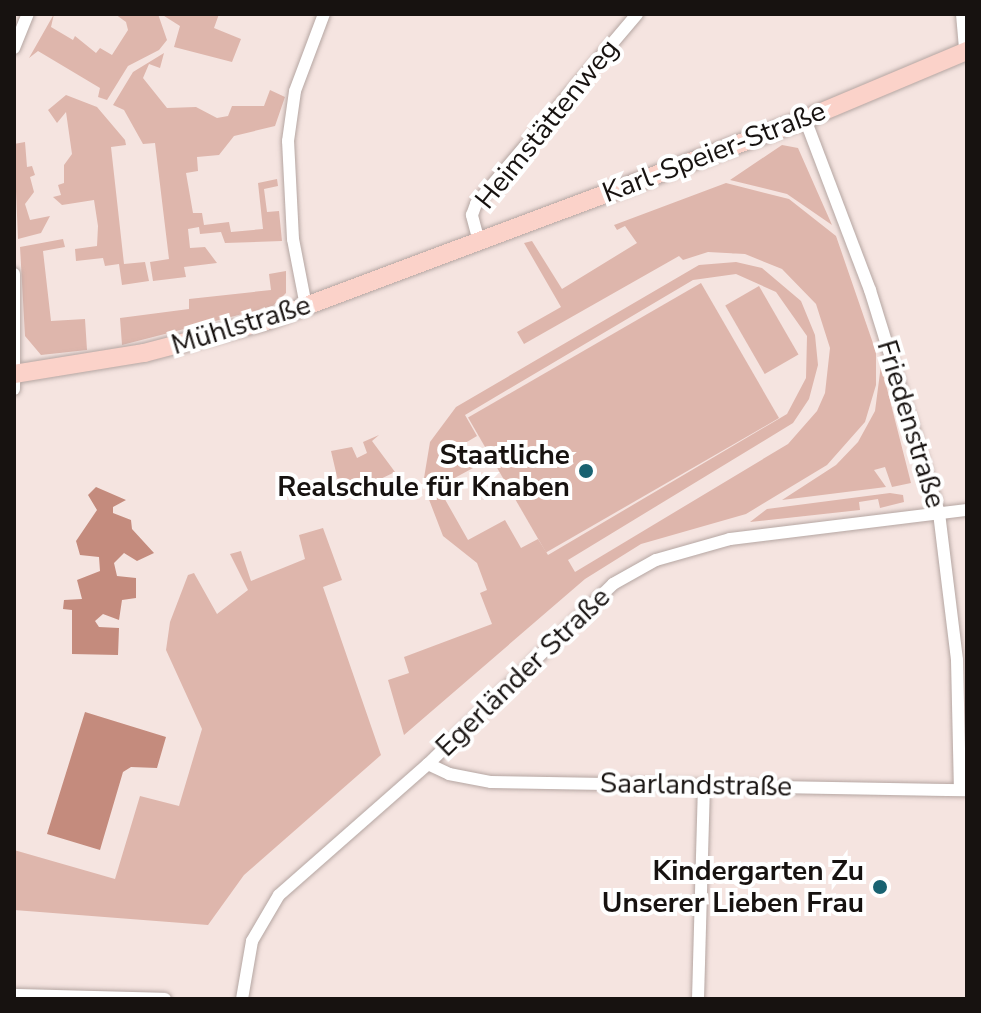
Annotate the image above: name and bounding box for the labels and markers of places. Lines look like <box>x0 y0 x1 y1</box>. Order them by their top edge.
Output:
place label: Staatliche Realschule für Knaben <box>277 438 570 504</box>
marker: Staatliche Realschule für Knaben <box>577 462 595 480</box>
place label: Kindergarten Zu Unserer Lieben Frau <box>602 854 864 920</box>
marker: Kindergarten Zu Unserer Lieben Frau <box>871 878 889 896</box>

